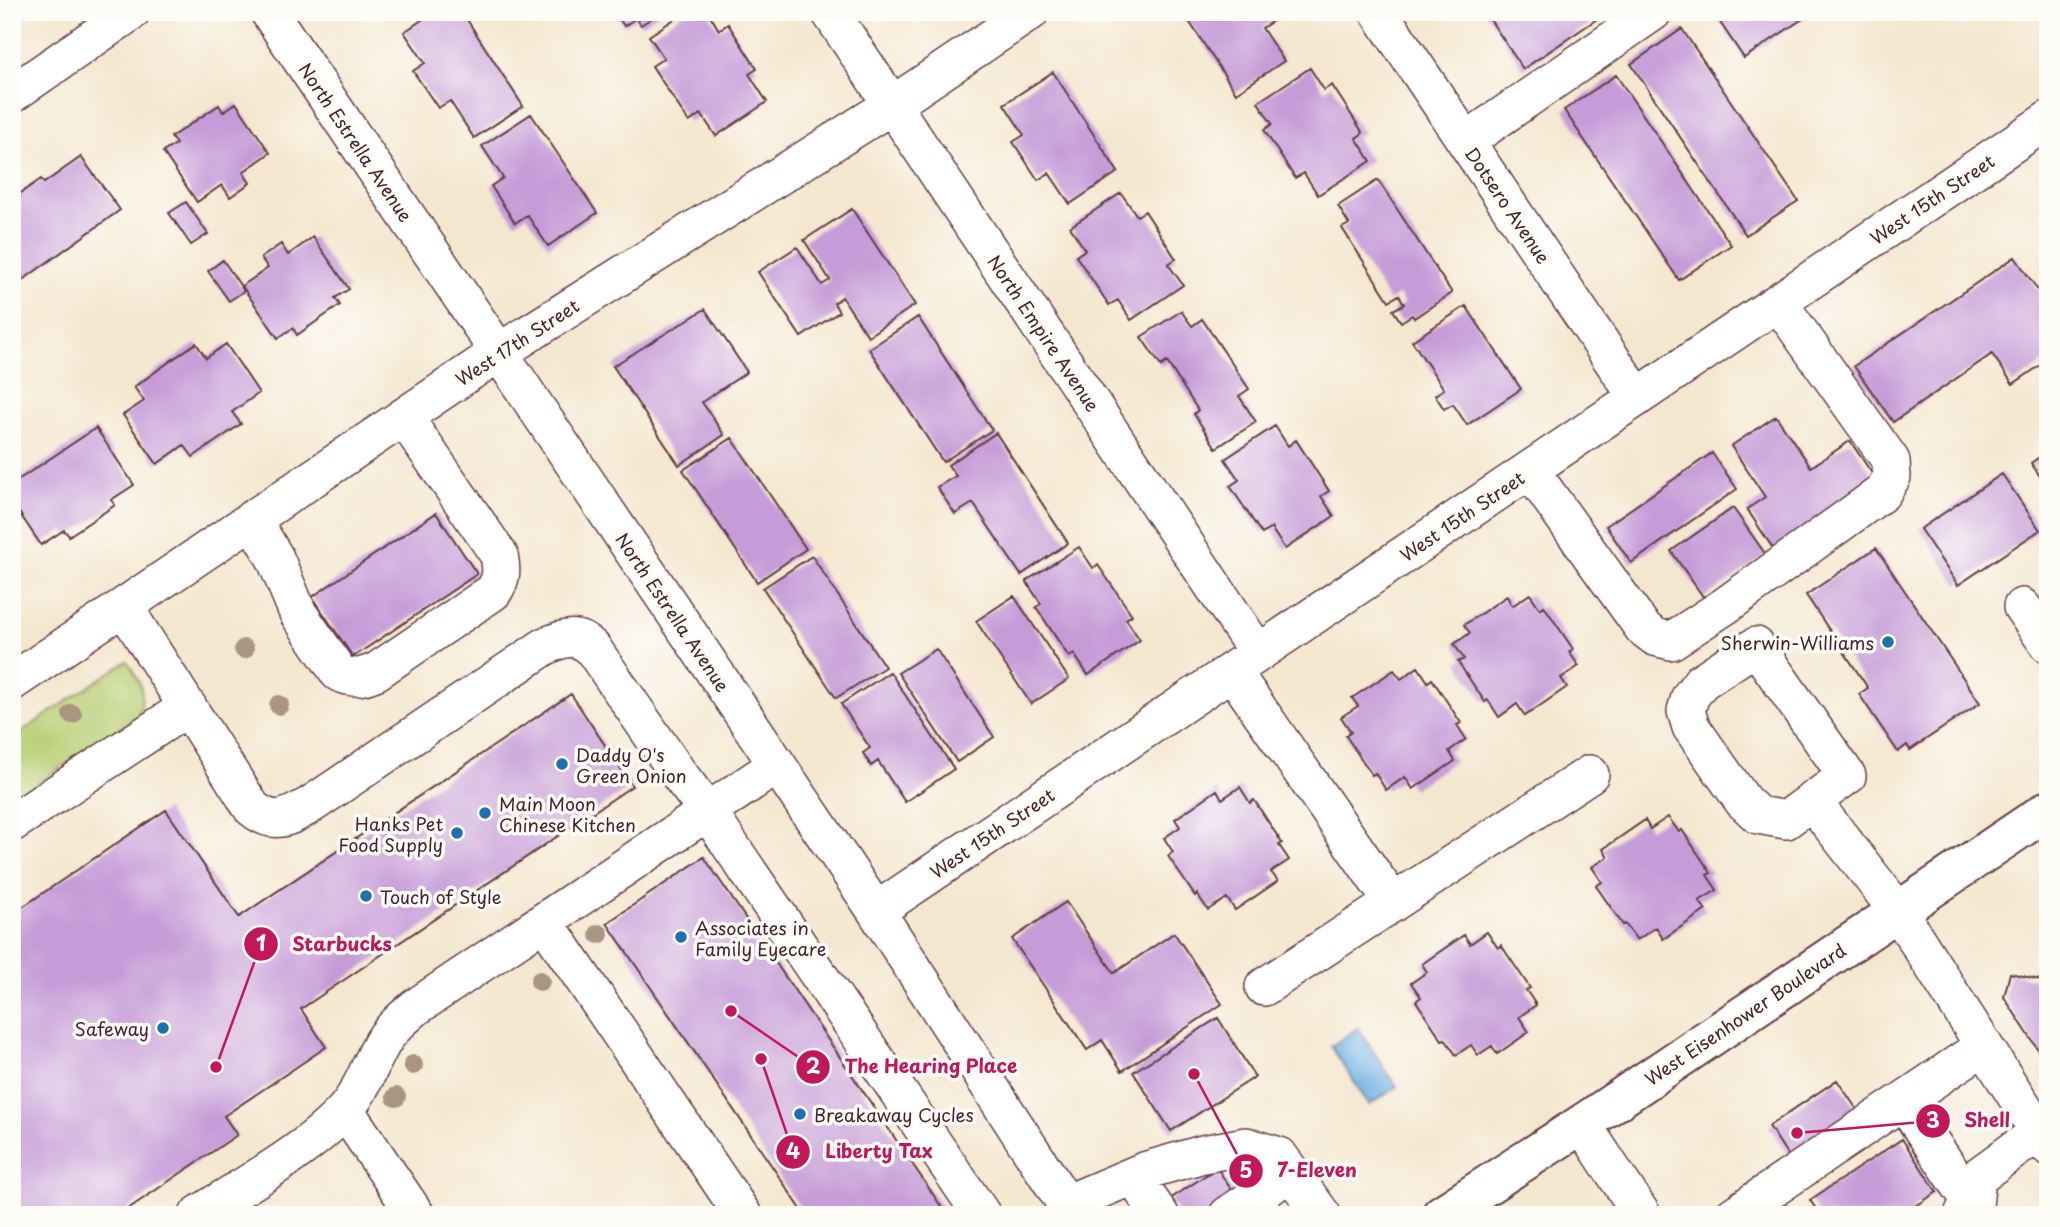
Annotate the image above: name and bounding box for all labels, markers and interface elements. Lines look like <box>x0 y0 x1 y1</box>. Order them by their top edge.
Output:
street label: North Estrella Avenue <box>293 57 419 227</box>
street label: Dotsero Avenue <box>1459 141 1557 269</box>
street label: West 15th Street <box>1864 147 2000 251</box>
street label: North Empire Avenue <box>981 249 1107 417</box>
street label: West 17th Street <box>450 292 584 392</box>
street label: West 15th Street <box>1394 464 1530 568</box>
street label: North Estrella Avenue <box>610 527 736 697</box>
place label: Sherwin-Williams <box>1721 629 1874 656</box>
marker: Sherwin-Williams <box>1880 634 1896 650</box>
place label: Daddy O's Green Onion <box>576 741 686 789</box>
marker: Daddy O's Green Onion <box>554 756 570 772</box>
street label: West 15th Street <box>924 781 1060 885</box>
place label: Main Moon Chinese Kitchen <box>499 790 636 838</box>
marker: Main Moon Chinese Kitchen <box>477 805 493 821</box>
place label: Hanks Pet Food Supply <box>338 810 443 858</box>
marker: Hanks Pet Food Supply <box>449 825 465 841</box>
place label: Touch of Style <box>380 883 502 910</box>
marker: Touch of Style <box>358 888 374 904</box>
place label: Associates in Family Eyecare <box>695 914 826 962</box>
callout: Starbucks <box>244 924 406 964</box>
text: 1 <box>256 926 266 958</box>
text: Starbucks <box>292 929 392 957</box>
marker: Associates in Family Eyecare <box>673 929 689 945</box>
street label: West Eisenhower Boulevard <box>1639 936 1851 1092</box>
place label: Safeway <box>75 1015 149 1042</box>
marker: Safeway <box>155 1020 171 1036</box>
callout: The Hearing Place <box>795 1047 1032 1087</box>
text: 2 <box>806 1049 821 1081</box>
text: The Hearing Place <box>845 1051 1017 1079</box>
place label: Breakaway Cycles <box>814 1101 974 1128</box>
callout: Shell <box>1915 1101 2024 1141</box>
text: 3 <box>1926 1103 1940 1135</box>
text: Shell <box>1964 1105 2010 1133</box>
marker: Breakaway Cycles <box>792 1106 808 1122</box>
callout: Liberty Tax <box>776 1132 947 1172</box>
text: 4 <box>786 1134 800 1166</box>
text: Liberty Tax <box>825 1136 933 1164</box>
callout: 7-Eleven <box>1228 1151 1371 1191</box>
text: 5 <box>1239 1153 1253 1185</box>
text: 7-Eleven <box>1277 1155 1357 1183</box>

